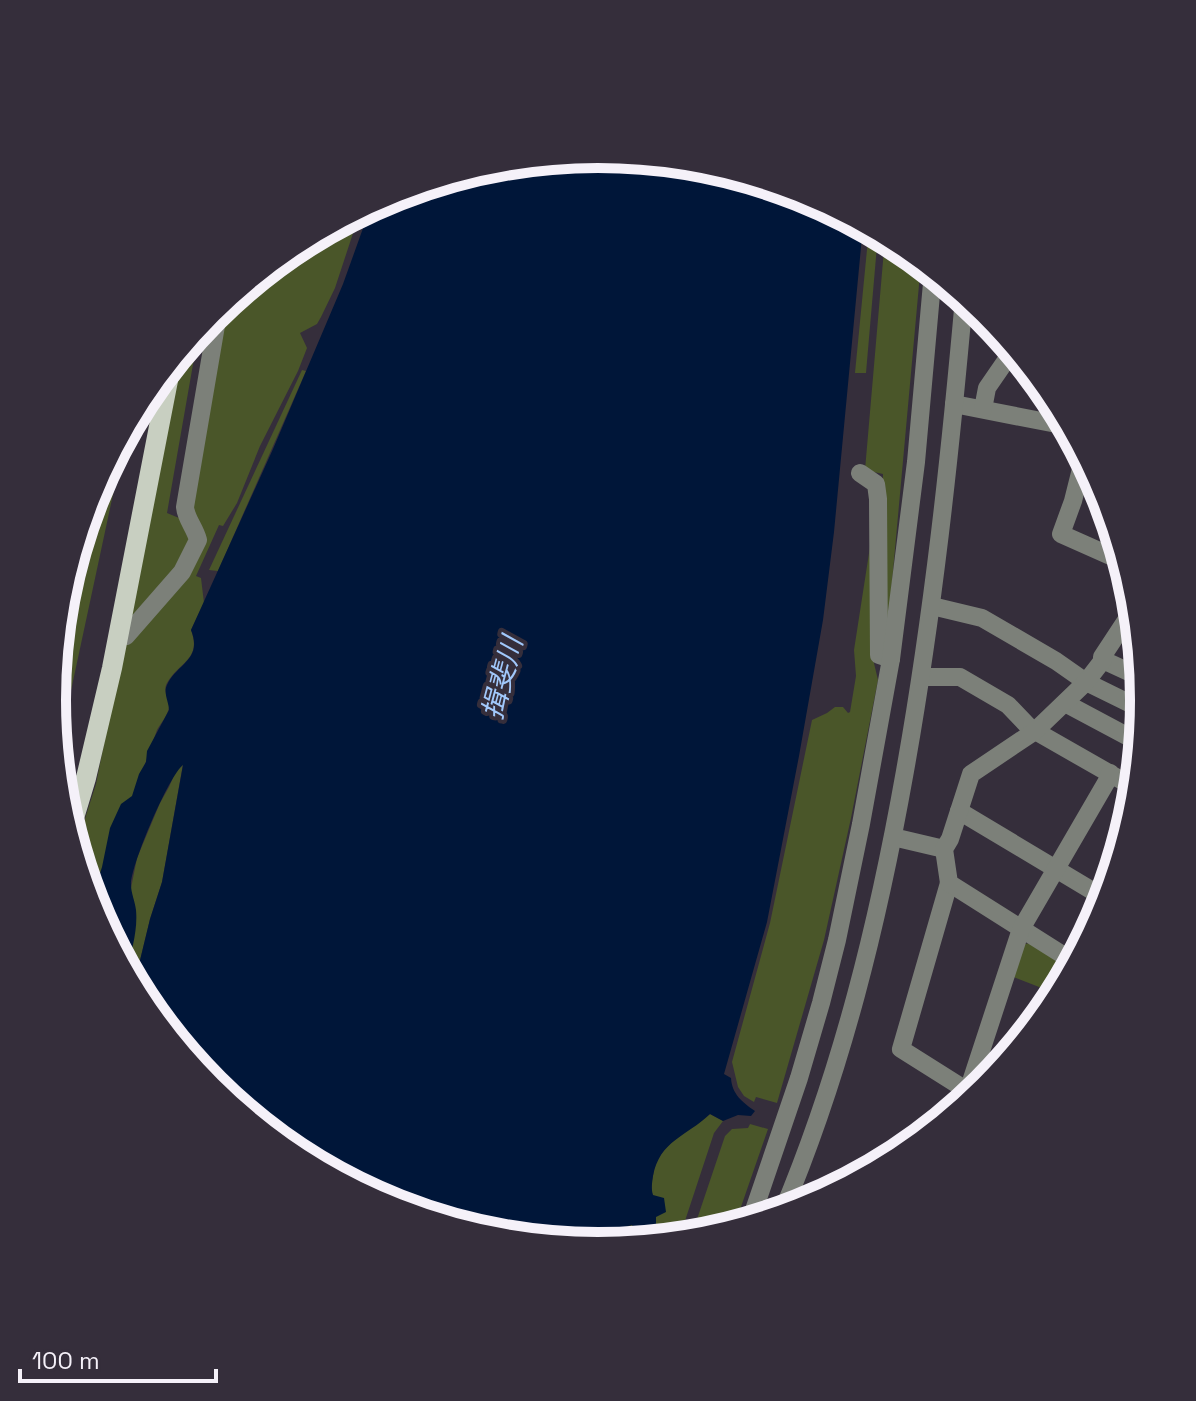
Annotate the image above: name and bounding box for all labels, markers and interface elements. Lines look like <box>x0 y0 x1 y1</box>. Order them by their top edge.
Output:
water label: 揖斐川 <box>474 630 531 723</box>
scale bar <box>20 1333 216 1383</box>
text: 100 m <box>32 1345 100 1376</box>

